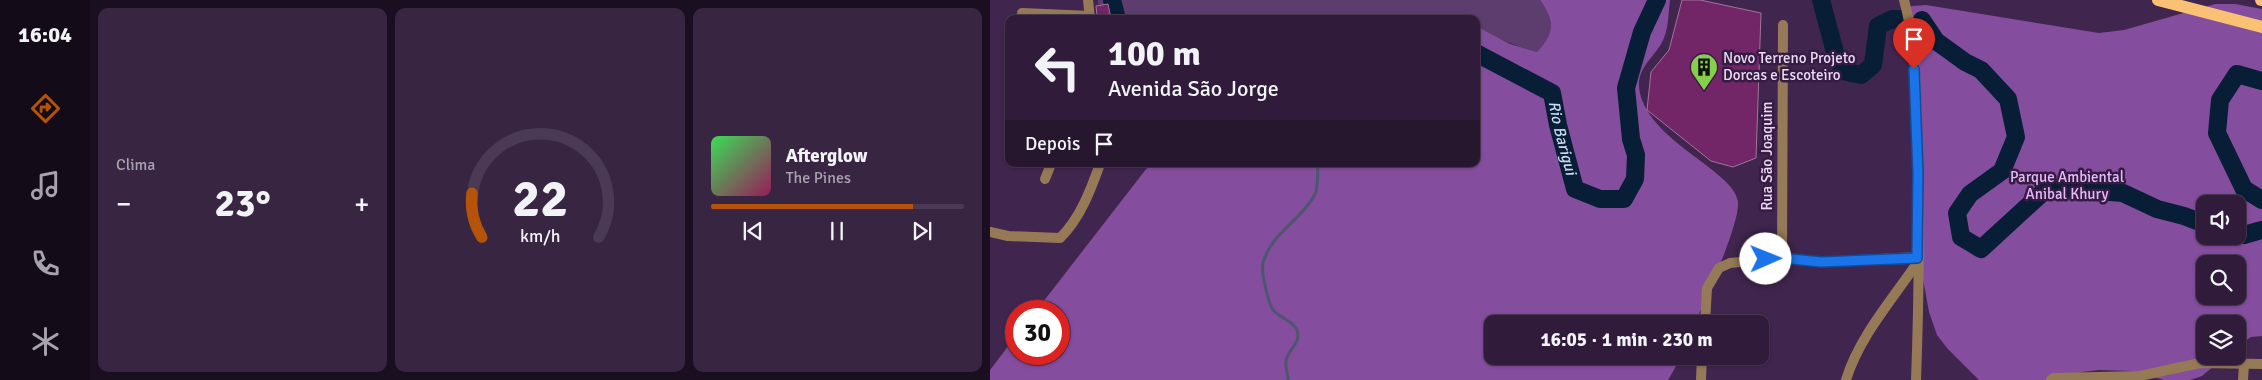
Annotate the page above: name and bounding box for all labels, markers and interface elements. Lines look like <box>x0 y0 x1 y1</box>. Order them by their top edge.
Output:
pin <box>1893 18 1935 69</box>
text: 16:04 <box>18 21 72 48</box>
icon: arrive <box>1900 25 1928 53</box>
text: 100 m <box>1108 32 1201 75</box>
icon: left <box>1025 35 1090 100</box>
place label: Novo Terreno Projeto Dorcas e Escoteiro <box>1723 49 1856 84</box>
building icon: Novo Terreno Projeto Dorcas e Escoteiro <box>1689 52 1719 91</box>
text: Avenida São Jorge <box>1108 75 1279 102</box>
icon: directions <box>28 91 63 126</box>
water label: Rio Barigui <box>1544 99 1581 179</box>
street label: Rua São Joaquim <box>1758 101 1776 210</box>
icon: arrive <box>1090 130 1118 158</box>
text: Depois <box>1025 132 1080 156</box>
text: Afterglow <box>786 144 867 168</box>
text: Clima <box>116 155 155 175</box>
text: 22 <box>512 167 568 231</box>
icon: music <box>28 168 63 203</box>
text: The Pines <box>786 168 851 188</box>
park label: Parque Ambiental Anibal Khury <box>2010 168 2124 203</box>
text: 23° <box>215 180 271 227</box>
text: − <box>116 187 131 221</box>
text: + <box>354 187 369 221</box>
map controls <box>2196 195 2246 365</box>
button: sound <box>2196 195 2246 245</box>
icon: previous <box>739 217 767 245</box>
icon: pause <box>823 217 851 245</box>
icon: next <box>908 217 936 245</box>
text: km/h <box>520 225 560 247</box>
position arrow <box>1739 232 1791 284</box>
icon: phone <box>28 246 63 281</box>
button: search <box>2196 255 2246 305</box>
speed limit sign: 30 <box>1005 300 1070 365</box>
button: layers <box>2196 315 2246 365</box>
icon: climate <box>28 324 63 359</box>
text: 16:05 · 1 min · 230 m <box>1540 328 1713 352</box>

